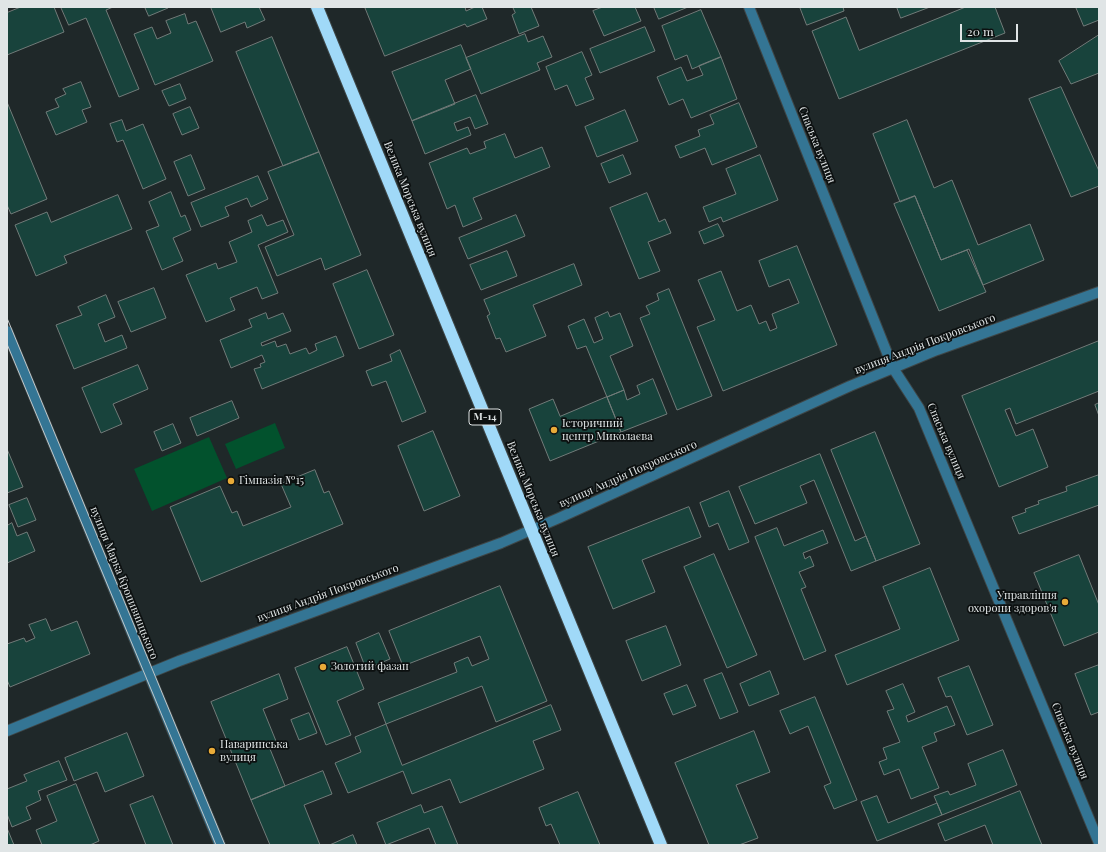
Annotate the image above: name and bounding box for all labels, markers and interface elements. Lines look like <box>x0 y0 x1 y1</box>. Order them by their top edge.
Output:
scale bar <box>962 16 1020 42</box>
text: 20 m <box>967 23 994 39</box>
street label: Спаська вулиця <box>796 105 838 185</box>
street label: Велика Морська вулиця <box>381 139 439 259</box>
street label: вулиця Андрія Покровського <box>853 311 997 377</box>
street label: Спаська вулиця <box>924 401 968 481</box>
road number: М-14 <box>469 409 501 425</box>
place label: Історичний центр Миколаєва <box>562 417 653 443</box>
marker: Історичний центр Миколаєва <box>549 425 559 435</box>
street label: вулиця Андрія Покровського <box>557 438 699 510</box>
street label: Велика Морська вулиця <box>504 439 562 559</box>
place label: Гімназія №15 <box>239 474 304 488</box>
marker: Гімназія №15 <box>226 476 236 486</box>
street label: вулиця Марка Кропивницького <box>87 505 161 661</box>
street label: вулиця Андрія Покровського <box>255 561 401 625</box>
place label: Управління охорони здоров'я <box>968 589 1057 615</box>
marker: Управління охорони здоров'я <box>1060 597 1070 607</box>
place label: Золотий фазан <box>331 660 409 674</box>
marker: Золотий фазан <box>318 662 328 672</box>
street label: Спаська вулиця <box>1049 701 1091 781</box>
place label: Наваринська вулиця <box>220 738 288 764</box>
marker: Наваринська вулиця <box>207 746 217 756</box>

